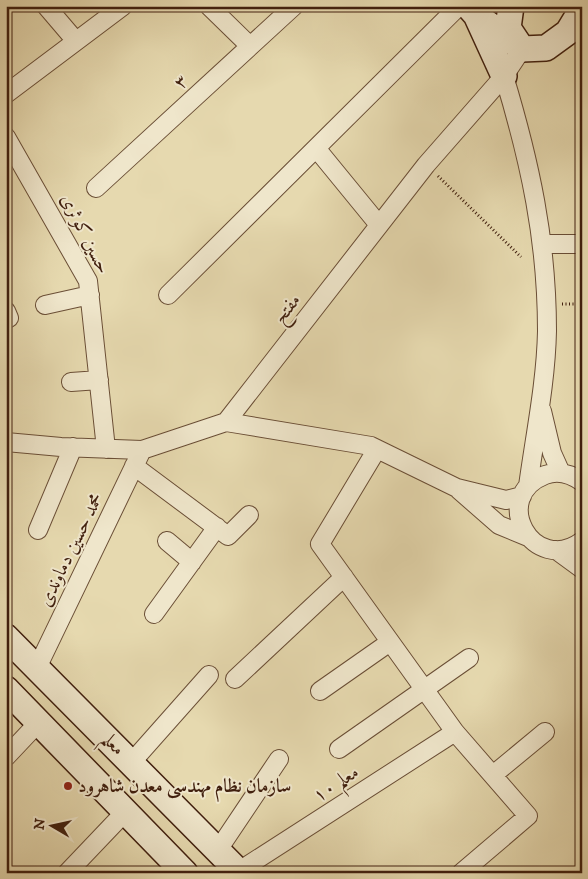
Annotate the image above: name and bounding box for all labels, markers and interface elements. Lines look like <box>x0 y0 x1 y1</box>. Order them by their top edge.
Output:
street label: ۳ <box>169 70 193 94</box>
street label: حسین کوثری <box>55 190 115 278</box>
street label: مفتح <box>268 290 310 332</box>
street label: محمد حسین دماوندی <box>34 489 108 611</box>
street label: معلم <box>92 728 129 765</box>
street label: معلم ۱۰ <box>309 761 367 813</box>
place label: سازمان نظام مهندسی معدن شاهرود <box>78 775 291 803</box>
marker: سازمان نظام مهندسی معدن شاهرود <box>62 780 74 792</box>
north arrow <box>28 802 78 852</box>
text: N <box>30 817 50 831</box>

